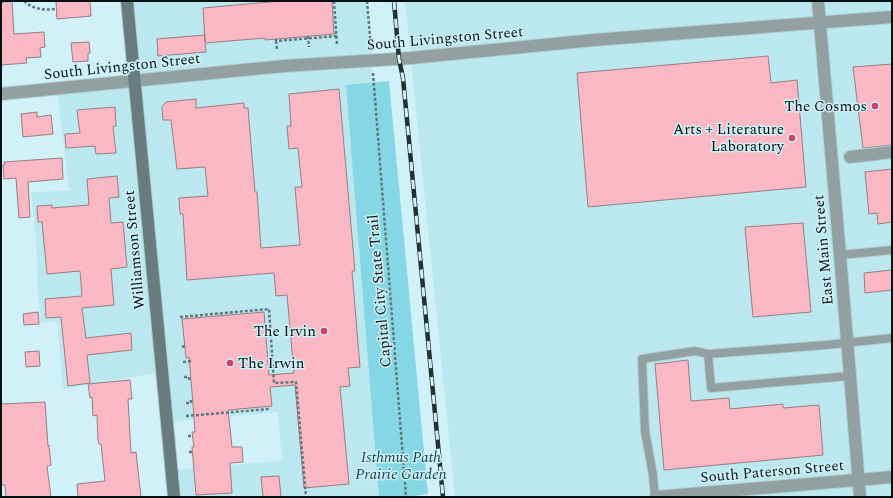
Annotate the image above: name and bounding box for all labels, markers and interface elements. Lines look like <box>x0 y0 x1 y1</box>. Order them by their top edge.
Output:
street label: South Livingston Street <box>366 20 524 57</box>
street label: South Livingston Street <box>43 47 201 86</box>
place label: The Cosmos <box>784 95 867 118</box>
marker: The Cosmos <box>870 101 880 111</box>
place label: Arts + Literature Laboratory <box>673 118 785 158</box>
marker: Arts + Literature Laboratory <box>787 133 797 143</box>
street label: Williamson Street <box>118 189 151 310</box>
street label: East Main Street <box>807 194 840 306</box>
street label: Capital City State Trail <box>361 214 398 368</box>
place label: The Irvin <box>254 320 316 343</box>
marker: The Irvin <box>319 326 329 336</box>
place label: The Irwin <box>238 352 305 375</box>
marker: The Irwin <box>225 358 235 368</box>
park label: Isthmus Path Prairie Garden <box>355 446 447 486</box>
street label: South Paterson Street <box>699 454 845 489</box>

